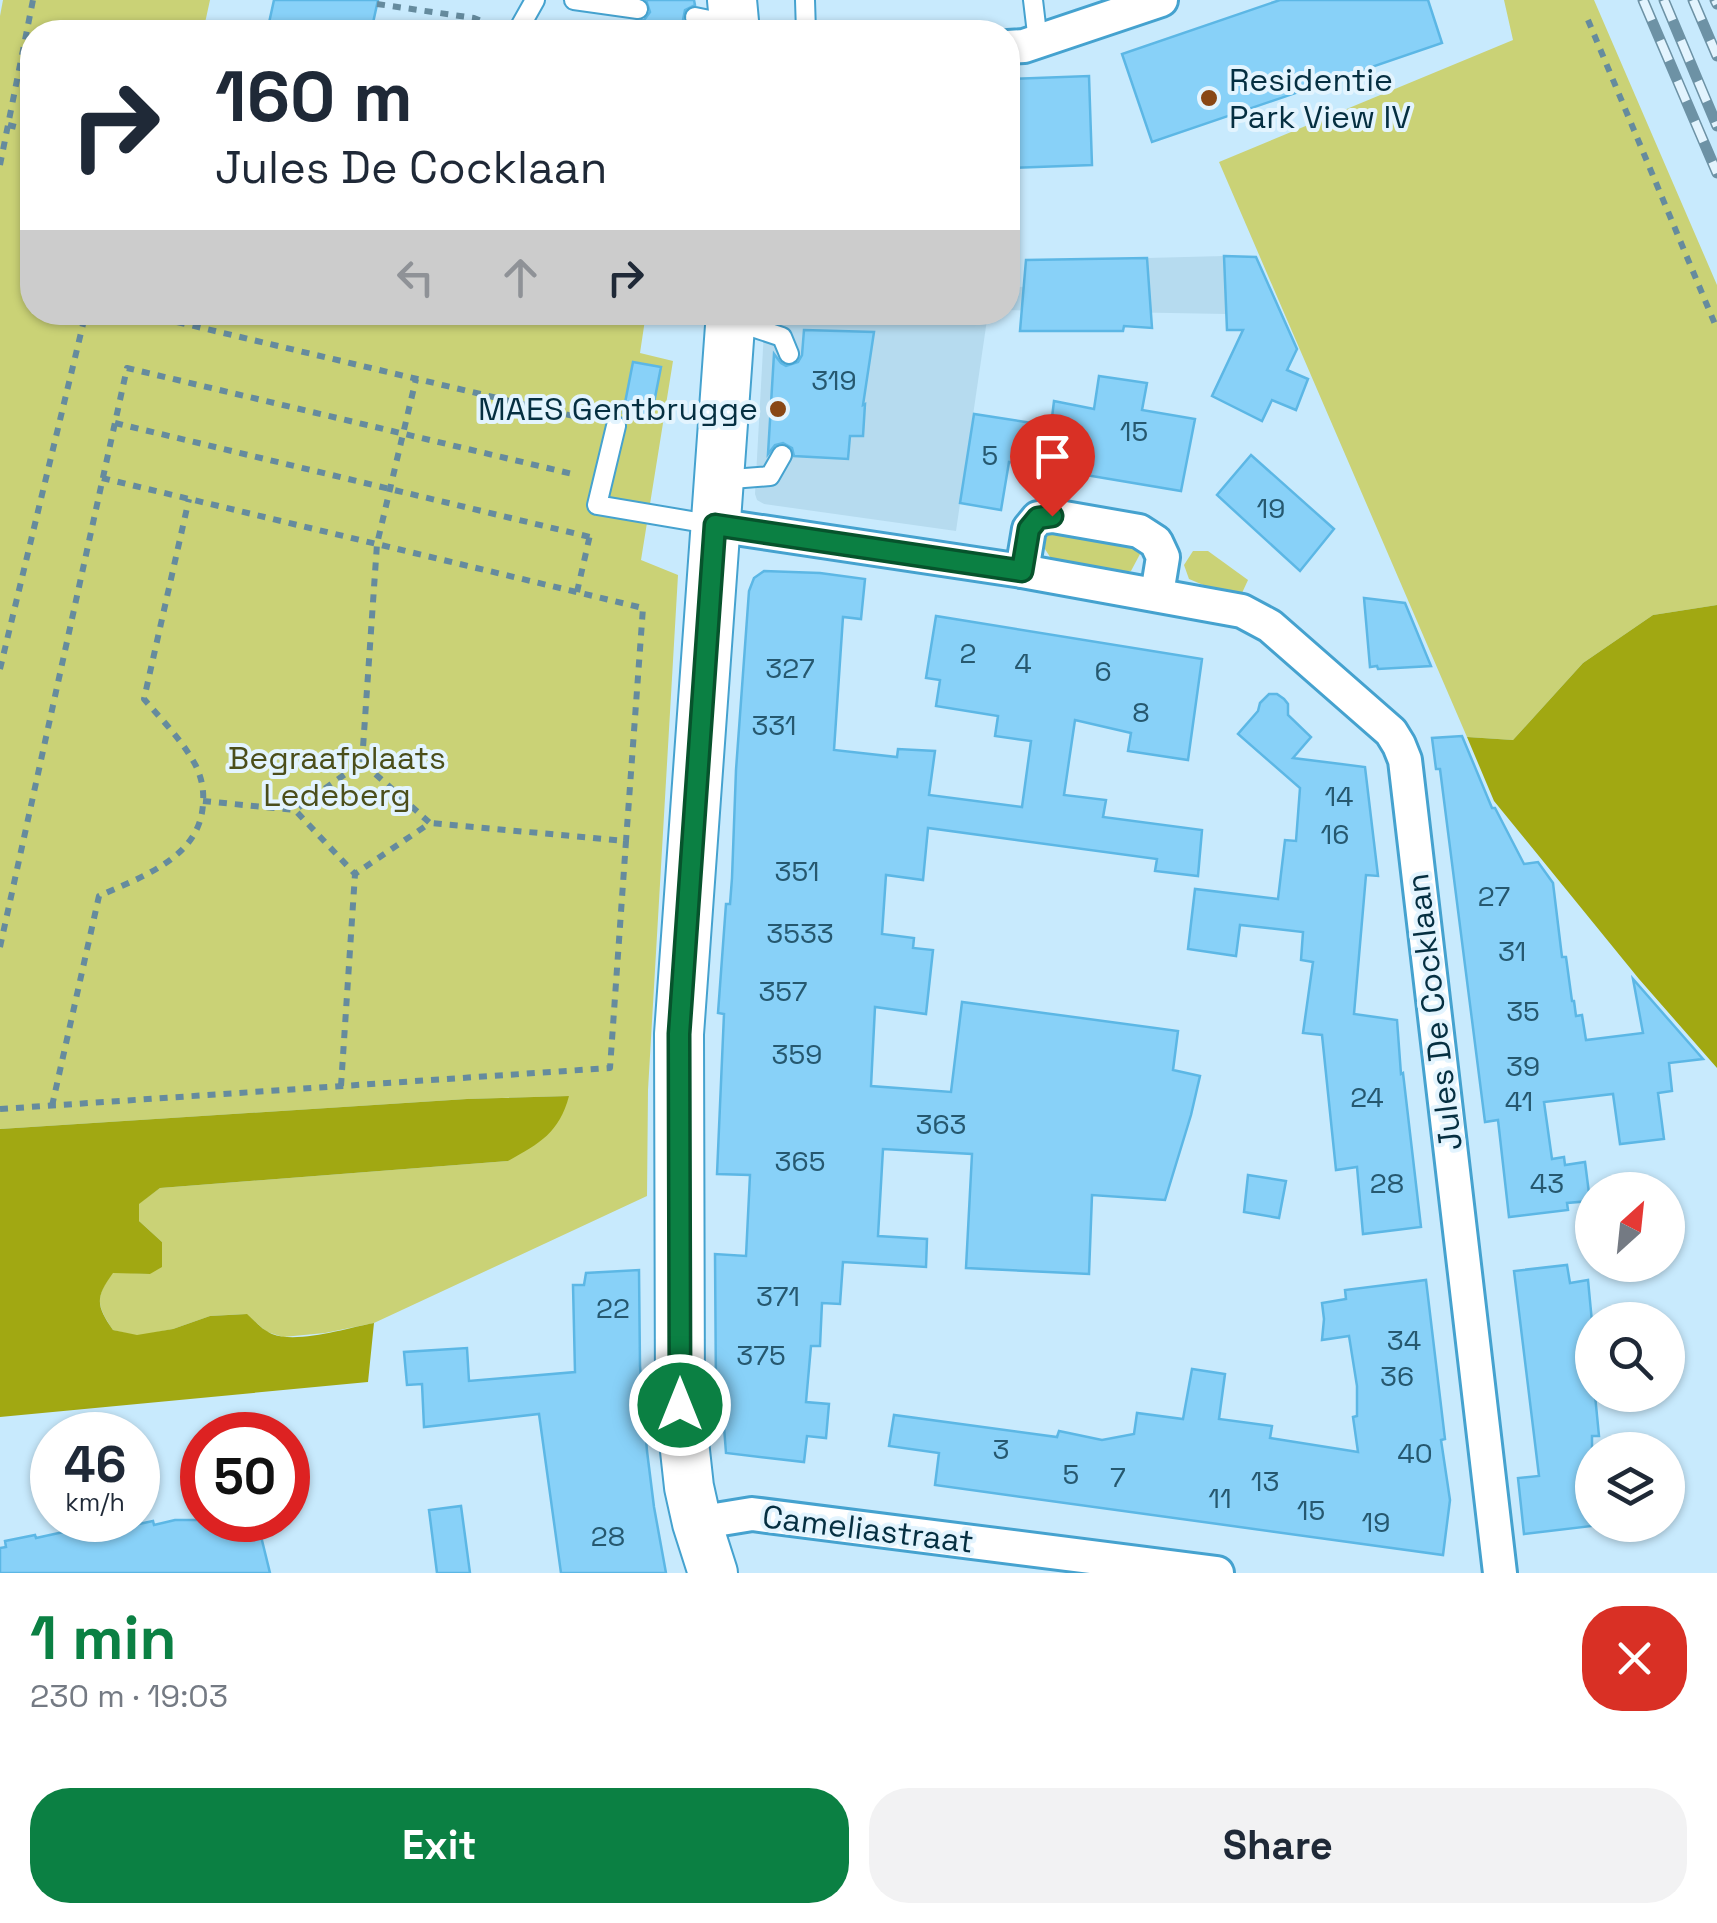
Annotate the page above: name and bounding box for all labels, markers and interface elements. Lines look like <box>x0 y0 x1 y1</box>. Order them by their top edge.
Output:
text: 160 m <box>215 52 413 141</box>
icon: right <box>50 60 180 190</box>
place label: Residentie Park View IV <box>1229 60 1411 137</box>
marker: Residentie Park View IV <box>1198 87 1220 109</box>
text: Jules De Cocklaan <box>215 139 607 196</box>
icon: left <box>388 250 443 305</box>
icon: ahead <box>493 250 548 305</box>
icon: right <box>598 250 653 305</box>
house number: 319 <box>811 362 857 398</box>
place label: MAES Gentbrugge <box>478 389 758 429</box>
marker: MAES Gentbrugge <box>767 398 789 420</box>
house number: 15 <box>1120 413 1148 449</box>
pin <box>1010 414 1095 517</box>
icon: arrive <box>1025 429 1080 484</box>
house number: 5 <box>982 437 998 473</box>
house number: 19 <box>1257 490 1285 526</box>
house number: 2 <box>960 635 976 671</box>
house number: 4 <box>1014 645 1032 681</box>
house number: 327 <box>765 650 815 686</box>
house number: 6 <box>1094 653 1112 689</box>
house number: 8 <box>1132 694 1150 730</box>
house number: 331 <box>751 707 797 743</box>
park label: Begraafplaats Ledeberg <box>228 738 446 815</box>
house number: 14 <box>1324 778 1354 814</box>
house number: 16 <box>1321 816 1349 852</box>
house number: 351 <box>775 853 819 889</box>
street label: Jules De Cocklaan <box>1397 871 1471 1153</box>
house number: 27 <box>1478 878 1510 914</box>
house number: 3533 <box>766 915 834 951</box>
house number: 31 <box>1498 933 1526 969</box>
house number: 357 <box>758 973 808 1009</box>
house number: 35 <box>1506 993 1540 1029</box>
house number: 359 <box>772 1036 822 1072</box>
house number: 39 <box>1506 1048 1540 1084</box>
house number: 24 <box>1350 1079 1384 1115</box>
house number: 41 <box>1505 1083 1533 1119</box>
house number: 363 <box>916 1106 966 1142</box>
house number: 365 <box>775 1143 825 1179</box>
house number: 28 <box>1370 1165 1404 1201</box>
house number: 43 <box>1530 1165 1564 1201</box>
north arrow <box>1575 1172 1685 1282</box>
map controls <box>1575 1172 1685 1542</box>
house number: 371 <box>756 1278 800 1314</box>
house number: 22 <box>596 1290 630 1326</box>
button: search <box>1575 1302 1685 1412</box>
house number: 34 <box>1387 1322 1421 1358</box>
house number: 375 <box>736 1337 786 1373</box>
position arrow <box>628 1353 732 1457</box>
house number: 36 <box>1380 1358 1414 1394</box>
speed limit sign: 50 <box>180 1412 310 1542</box>
house number: 3 <box>993 1431 1009 1467</box>
button: layers <box>1575 1432 1685 1542</box>
text: 46 <box>64 1433 126 1497</box>
house number: 40 <box>1397 1435 1433 1471</box>
house number: 5 <box>1063 1456 1079 1492</box>
house number: 7 <box>1110 1459 1126 1495</box>
house number: 13 <box>1251 1463 1279 1499</box>
house number: 11 <box>1208 1480 1232 1516</box>
text: km/h <box>65 1486 125 1518</box>
house number: 15 <box>1297 1492 1325 1528</box>
street label: Cameliastraat <box>760 1496 976 1562</box>
house number: 19 <box>1362 1504 1390 1540</box>
house number: 28 <box>591 1518 625 1554</box>
text: 1 min <box>30 1600 177 1677</box>
button: close <box>1582 1606 1687 1711</box>
text: 230 m · 19:03 <box>30 1676 228 1716</box>
button: Exit <box>30 1788 849 1903</box>
button: Share <box>869 1788 1687 1903</box>

